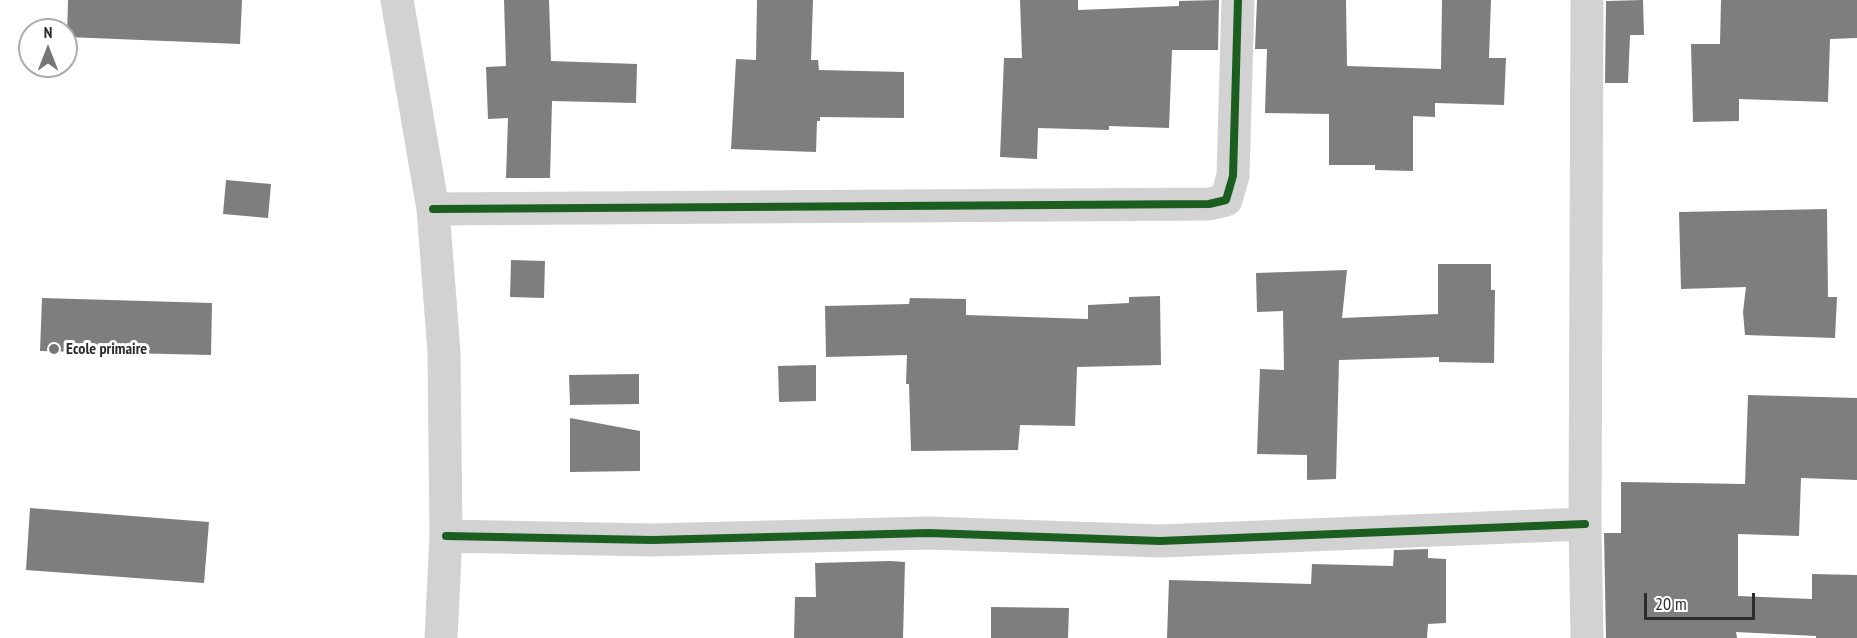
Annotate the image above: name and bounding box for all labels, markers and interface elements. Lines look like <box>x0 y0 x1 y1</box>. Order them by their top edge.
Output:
north arrow <box>18 18 78 78</box>
text: N <box>44 22 52 42</box>
place label: Ecole primaire <box>66 339 147 359</box>
marker: Ecole primaire <box>47 342 61 356</box>
scale bar <box>1647 581 1758 619</box>
text: 20 m <box>1655 592 1687 615</box>

